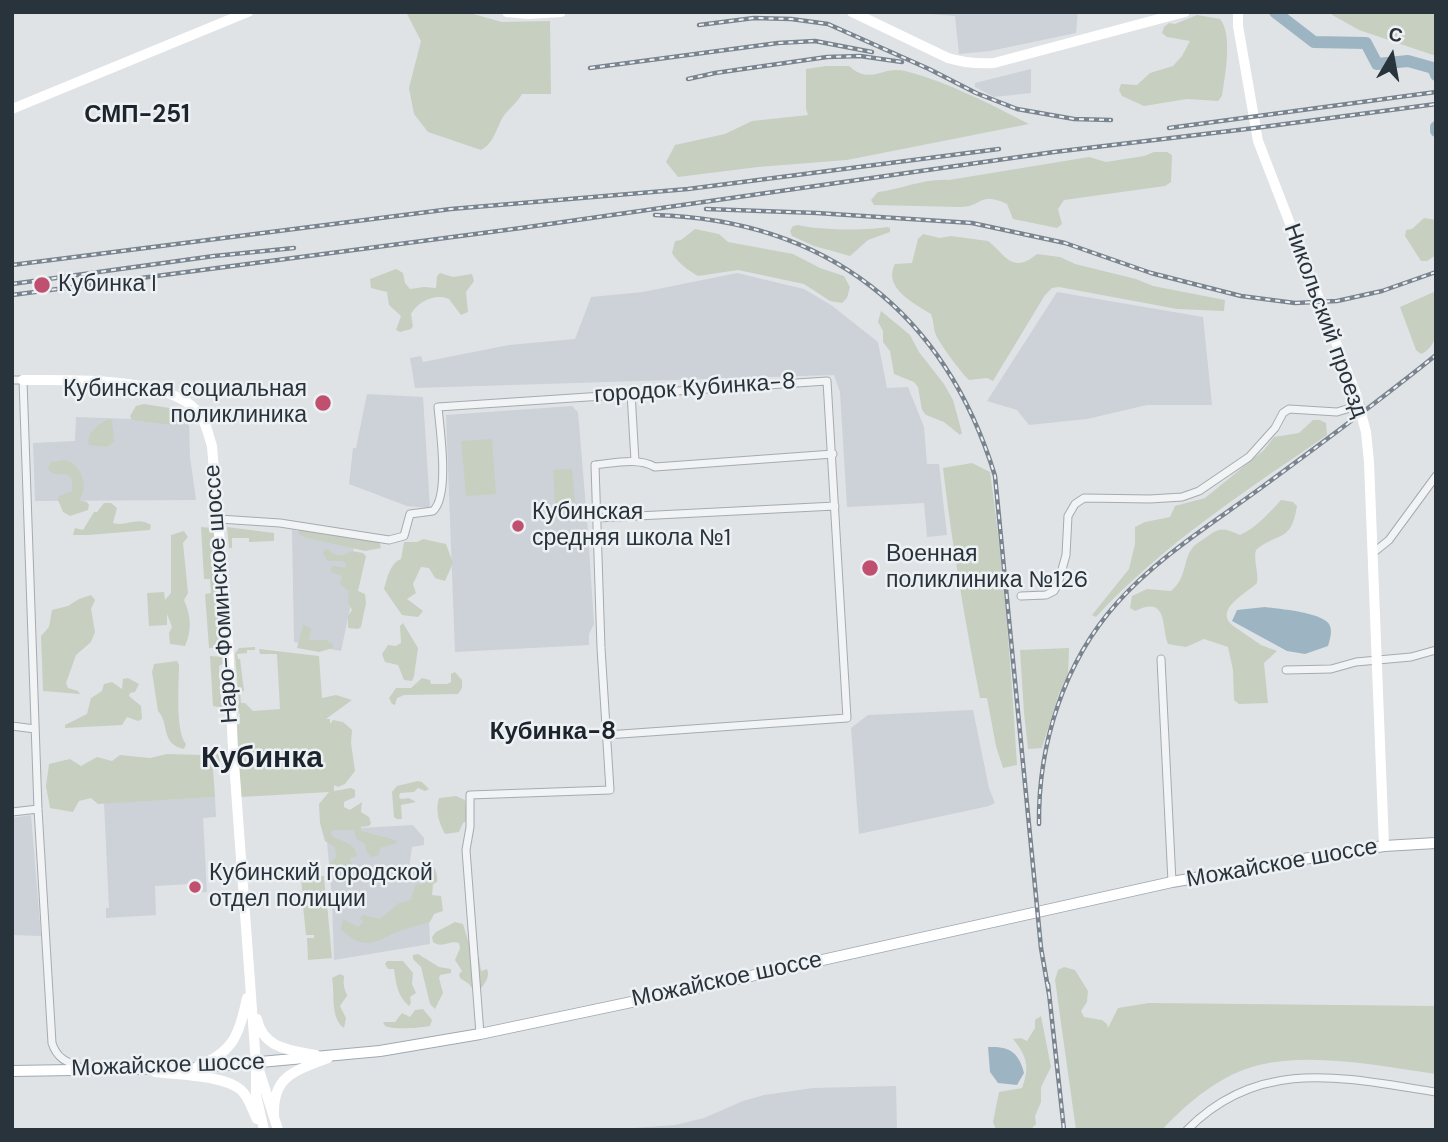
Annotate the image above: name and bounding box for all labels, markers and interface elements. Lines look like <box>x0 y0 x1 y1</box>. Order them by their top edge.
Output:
north arrow <box>1357 21 1427 91</box>
text: С <box>1387 21 1405 48</box>
district label: СМП-251 <box>84 102 190 130</box>
street label: Никольский проезд <box>1277 220 1373 422</box>
place label: Кубинка I <box>58 271 157 299</box>
marker: Кубинка I <box>32 275 52 295</box>
street label: городок Кубинка-8 <box>593 368 797 410</box>
place label: Кубинская социальная поликлиника <box>63 376 307 430</box>
marker: Кубинская социальная поликлиника <box>313 393 333 413</box>
street label: Наро-Фоминское шоссе <box>199 464 245 724</box>
place label: Кубинская средняя школа №1 <box>532 499 731 553</box>
marker: Кубинская средняя школа №1 <box>510 518 526 534</box>
place label: Военная поликлиника №126 <box>886 541 1088 595</box>
marker: Военная поликлиника №126 <box>860 558 880 578</box>
district label: Кубинка-8 <box>490 719 616 747</box>
district label: Кубинка <box>201 741 323 777</box>
street label: Можайское шоссе <box>1184 834 1380 894</box>
place label: Кубинский городской отдел полиции <box>209 860 433 914</box>
marker: Кубинский городской отдел полиции <box>187 879 203 895</box>
street label: Можайское шоссе <box>629 946 825 1014</box>
street label: Можайское шоссе <box>71 1049 265 1083</box>

